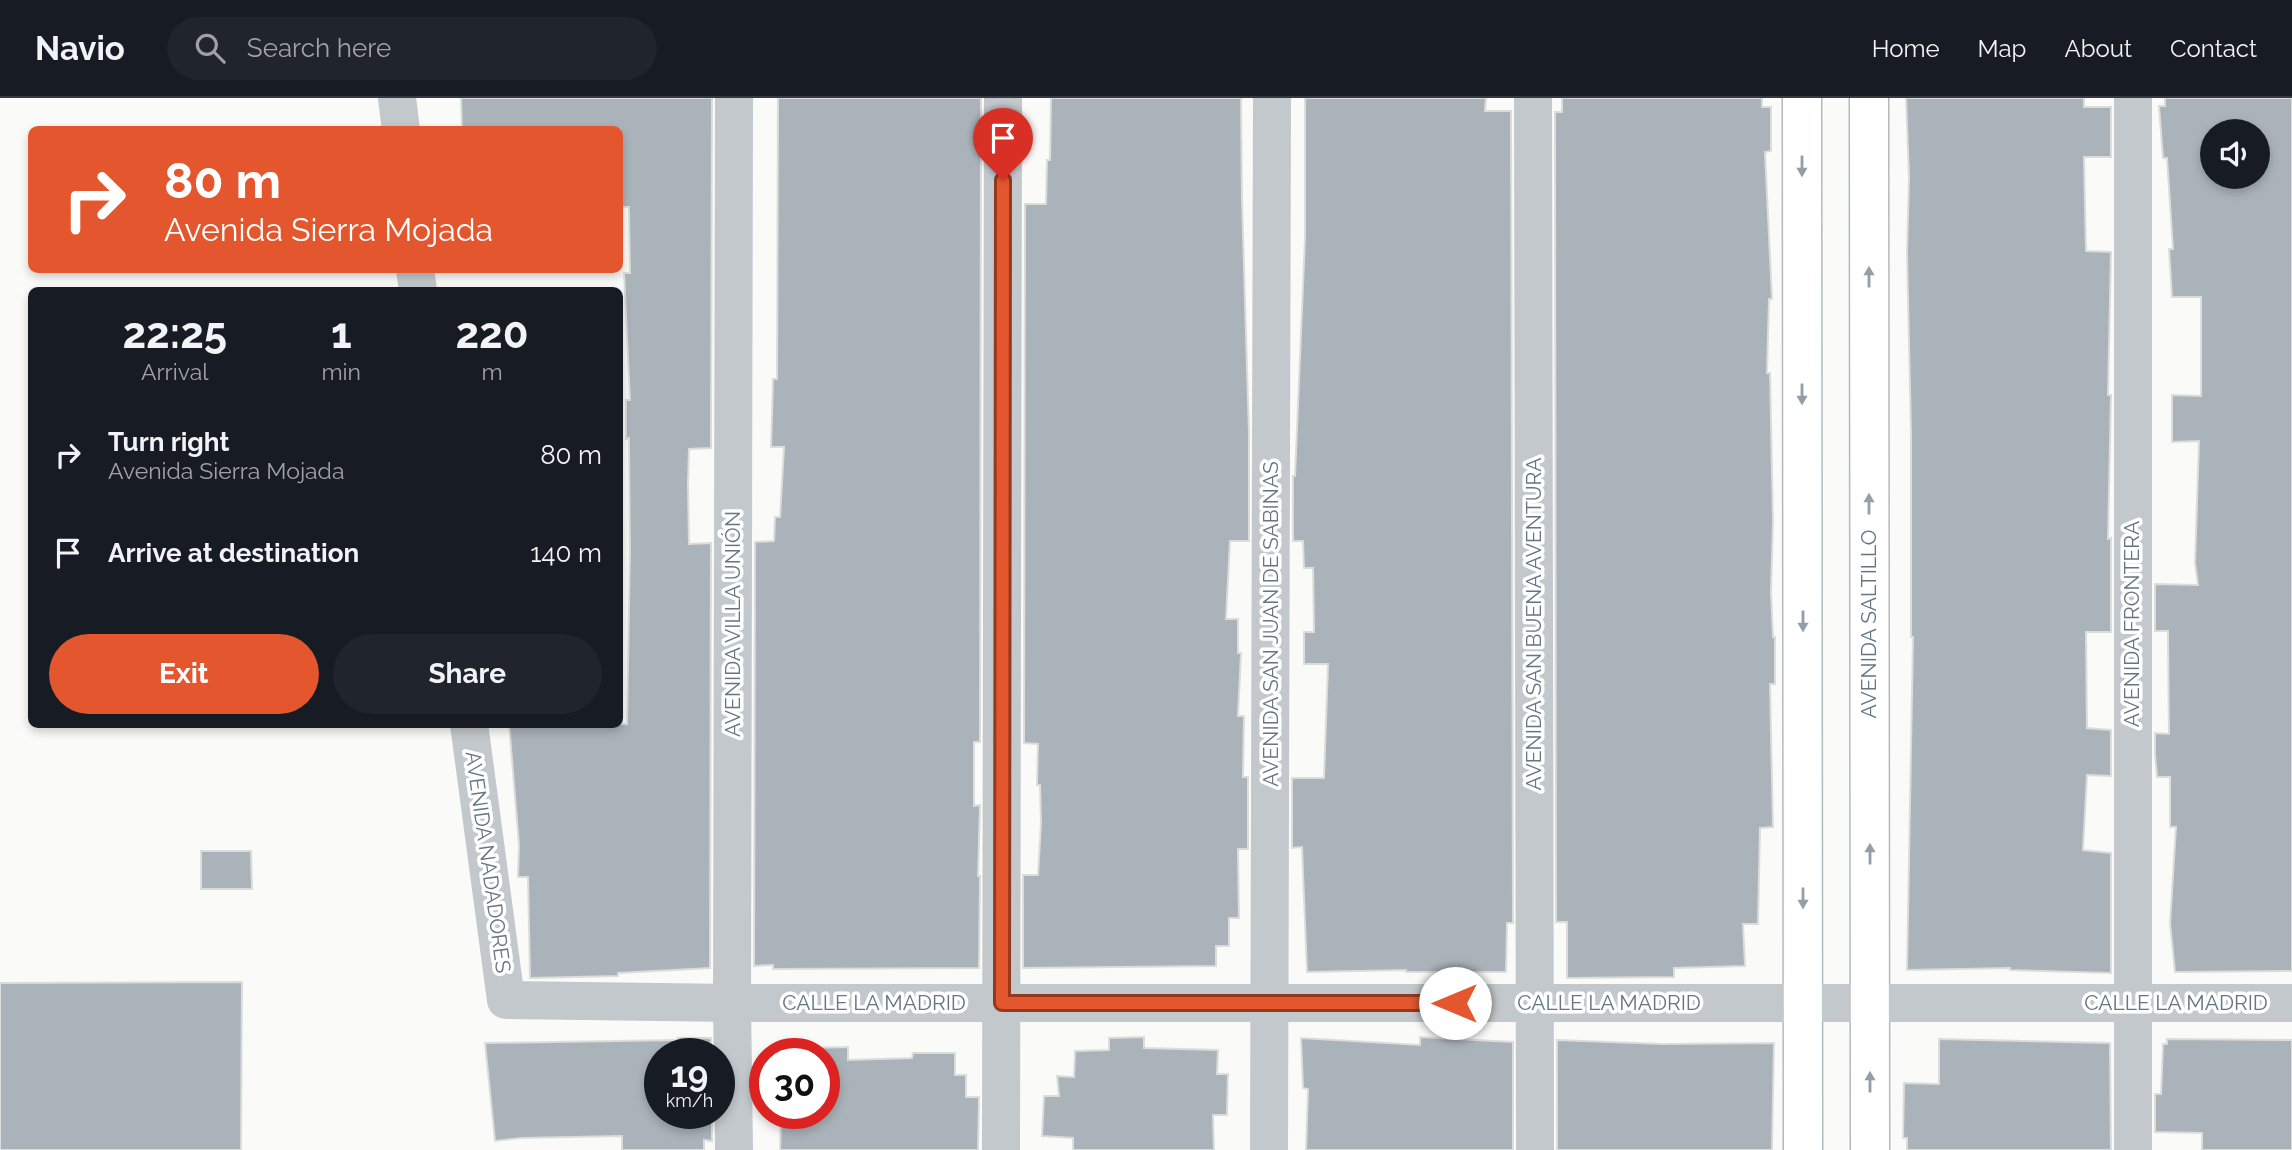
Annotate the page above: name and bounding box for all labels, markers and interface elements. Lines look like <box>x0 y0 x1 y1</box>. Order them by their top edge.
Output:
search box <box>167 17 657 80</box>
text: Navio <box>35 29 125 68</box>
icon: search <box>191 29 229 67</box>
text: Search here <box>247 33 391 63</box>
text: Home <box>1872 34 1940 63</box>
text: Map <box>1978 34 2026 63</box>
text: About <box>2064 34 2132 63</box>
text: Contact <box>2170 34 2257 63</box>
pin <box>973 108 1033 180</box>
icon: arrive <box>984 119 1022 157</box>
map controls <box>2200 119 2270 189</box>
button: sound <box>2200 119 2270 189</box>
text: 80 m <box>164 152 281 209</box>
icon: right <box>49 154 140 245</box>
one-way arrow <box>1796 155 1808 177</box>
text: Avenida Sierra Mojada <box>164 211 493 248</box>
one-way arrow <box>1863 266 1875 288</box>
text: 22:25 <box>122 309 227 358</box>
text: 1 <box>331 309 352 358</box>
text: 220 <box>455 309 529 358</box>
text: Arrival <box>141 358 208 385</box>
text: min <box>321 358 361 385</box>
text: m <box>481 358 503 385</box>
one-way arrow <box>1796 383 1808 405</box>
text: Turn right <box>108 427 229 457</box>
icon: right <box>49 436 87 474</box>
text: 80 m <box>540 440 602 470</box>
text: Avenida Sierra Mojada <box>108 457 344 484</box>
street label: AVENIDA SAN BUENA AVENTURA <box>1521 458 1546 790</box>
street label: AVENIDA SAN JUAN DE SABINAS <box>1258 461 1283 787</box>
one-way arrow <box>1863 493 1875 515</box>
street label: AVENIDA VILLA UNIÓN <box>720 511 745 737</box>
street label: AVENIDA FRONTERA <box>2119 521 2144 727</box>
street label: AVENIDA SALTILLO <box>1856 529 1881 719</box>
icon: arrive <box>49 534 87 572</box>
text: Arrive at destination <box>108 538 359 568</box>
text: 140 m <box>530 538 602 568</box>
one-way arrow <box>1797 610 1809 632</box>
button: Exit <box>49 634 319 714</box>
button: Share <box>333 634 602 714</box>
street label: AVENIDA NADADORES <box>461 749 516 975</box>
one-way arrow <box>1864 843 1876 865</box>
one-way arrow <box>1797 887 1809 909</box>
position arrow <box>1418 966 1492 1040</box>
street label: CALLE LA MADRID <box>782 990 966 1015</box>
street label: CALLE LA MADRID <box>1517 990 1701 1015</box>
street label: CALLE LA MADRID <box>2084 990 2268 1015</box>
speed limit sign: 30 <box>749 1038 840 1129</box>
text: 19 <box>671 1054 708 1095</box>
one-way arrow <box>1864 1071 1876 1093</box>
text: km/h <box>666 1090 713 1111</box>

